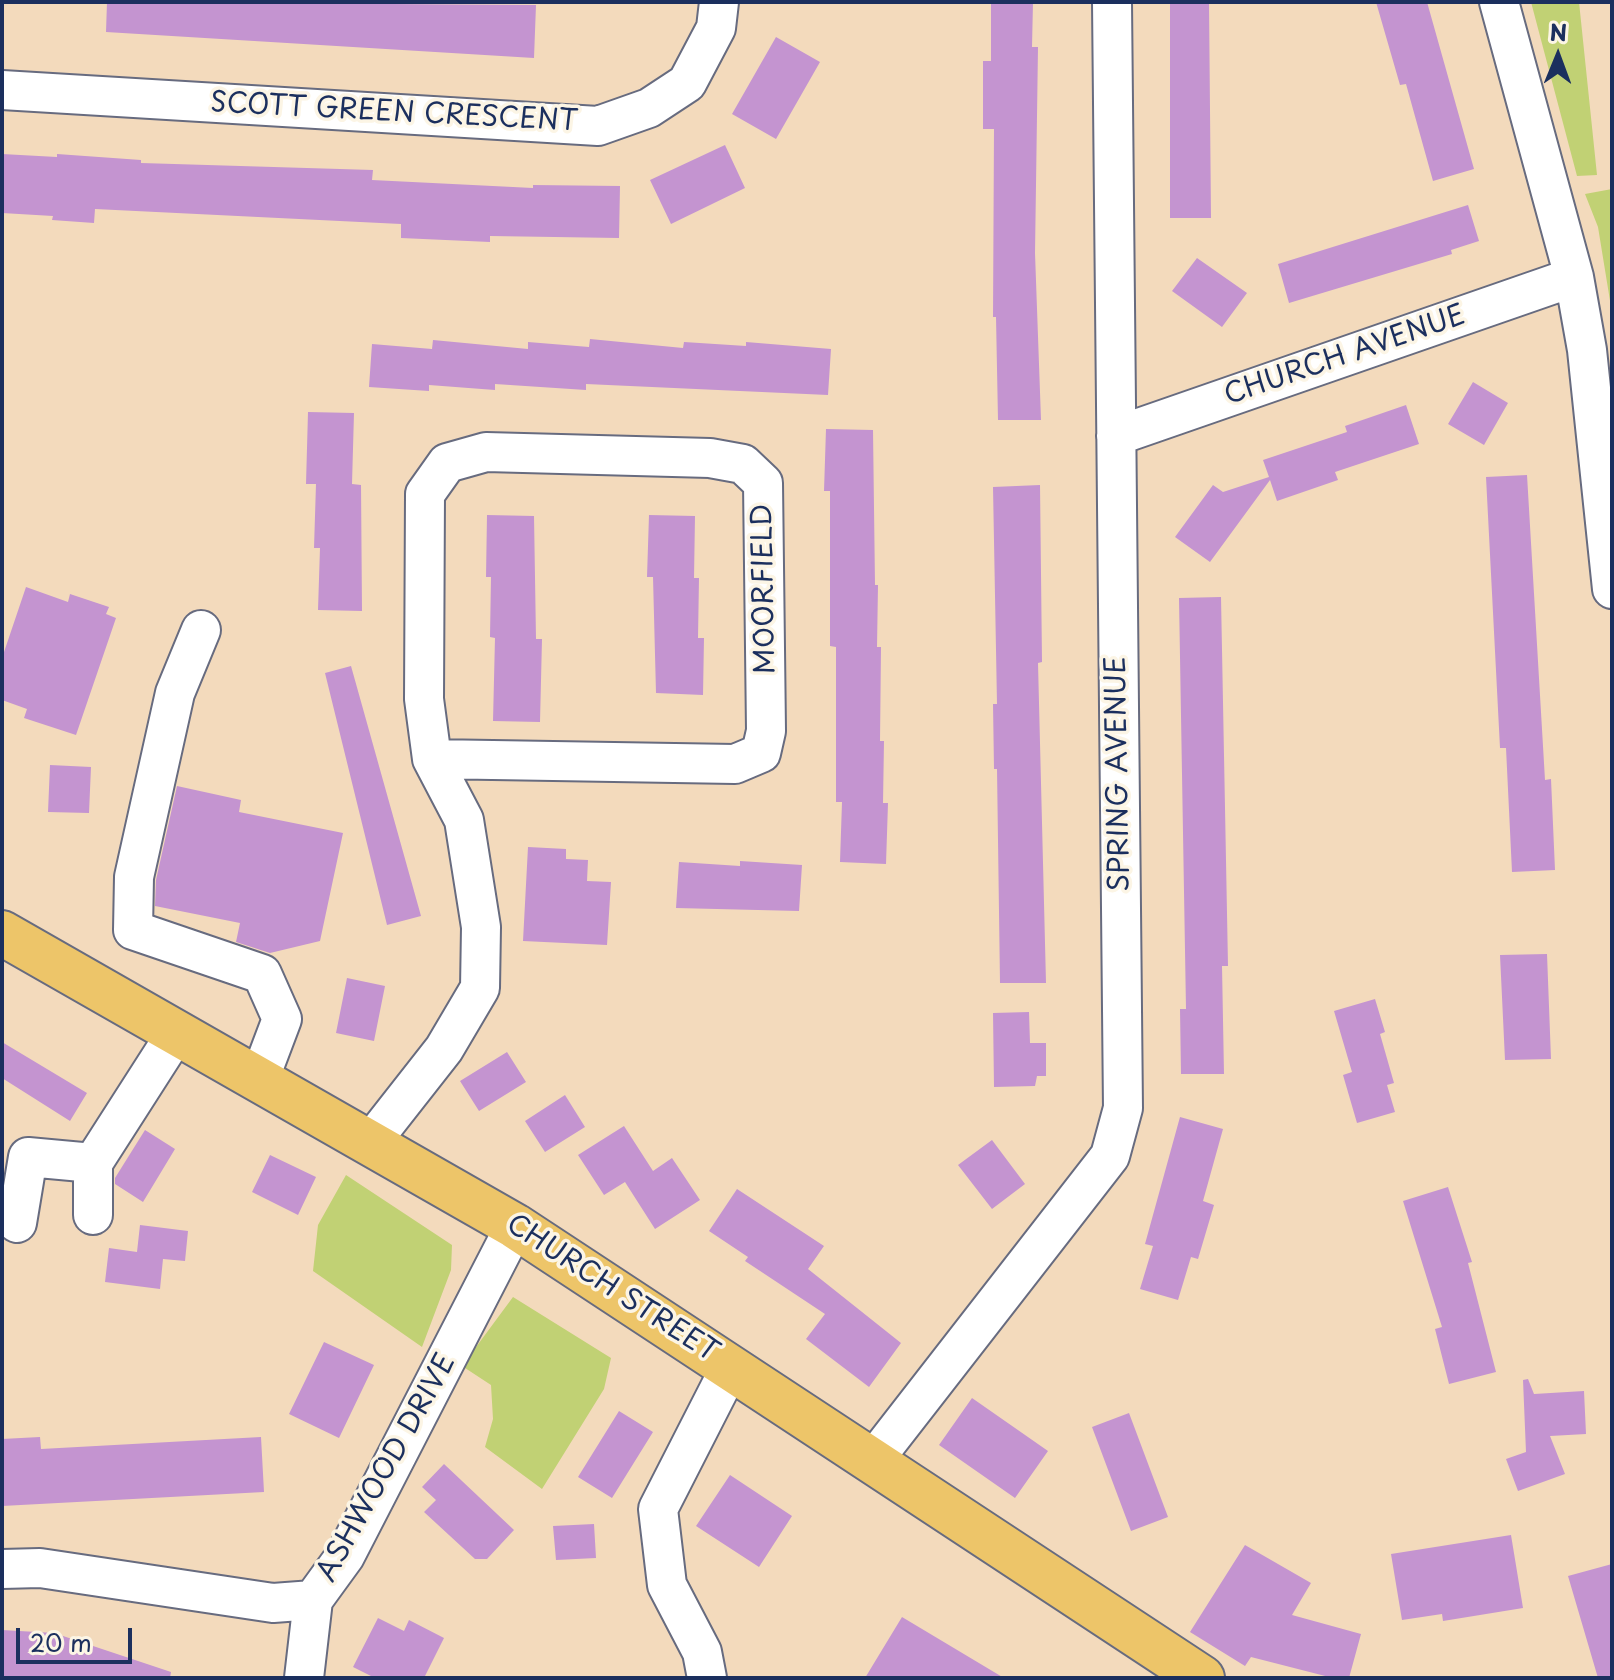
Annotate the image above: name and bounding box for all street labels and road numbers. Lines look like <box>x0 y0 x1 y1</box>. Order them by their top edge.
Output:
street label: SCOTT GREEN CRESCENT <box>209 87 579 139</box>
street label: CHURCH AVENUE <box>1220 299 1470 413</box>
street label: MOORFIELD <box>747 504 783 674</box>
street label: SPRING AVENUE <box>1100 656 1138 892</box>
street label: CHURCH STREET <box>500 1208 724 1370</box>
street label: ASHWOOD DRIVE <box>311 1348 463 1588</box>

